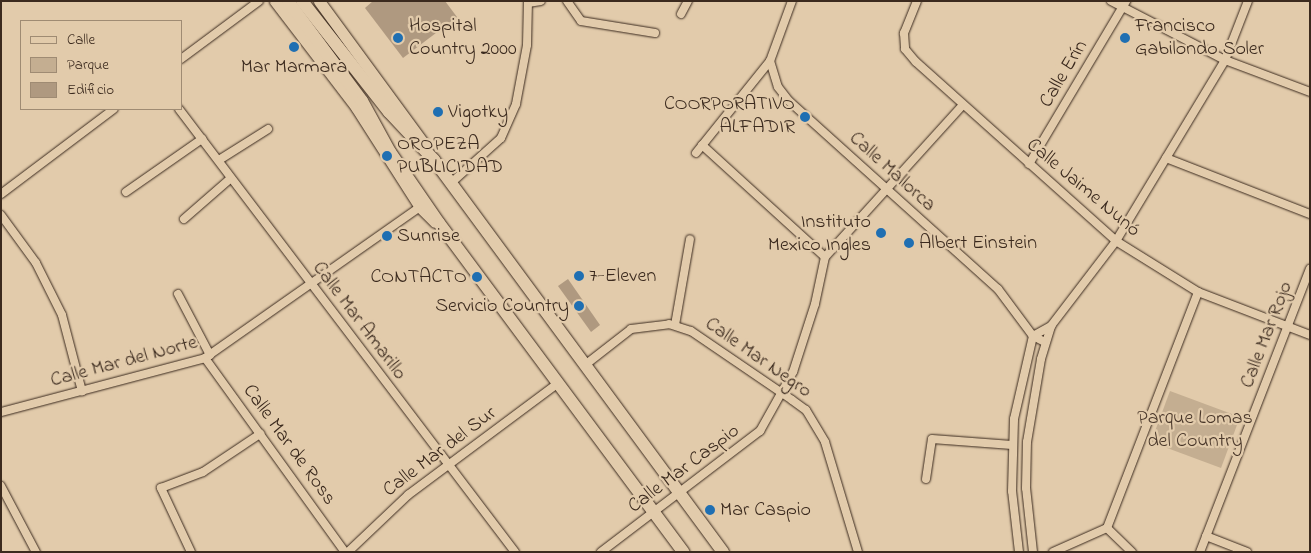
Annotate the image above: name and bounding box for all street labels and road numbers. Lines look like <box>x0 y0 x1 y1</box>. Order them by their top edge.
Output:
street label: Calle Erín <box>1035 36 1093 112</box>
street label: Calle Mallorca <box>844 127 940 217</box>
street label: Calle Jaime Nunó <box>1021 133 1145 243</box>
street label: Calle Mar Amarillo <box>307 257 411 385</box>
street label: Calle Mar Rojo <box>1236 278 1298 392</box>
street label: Calle Mar Negro <box>700 312 816 404</box>
street label: Calle Mar del Norte <box>48 331 200 393</box>
street label: Calle Mar de Ross <box>237 380 341 510</box>
street label: Calle Mar del Sur <box>379 402 501 502</box>
street label: Calle Mar Caspio <box>623 419 745 519</box>

